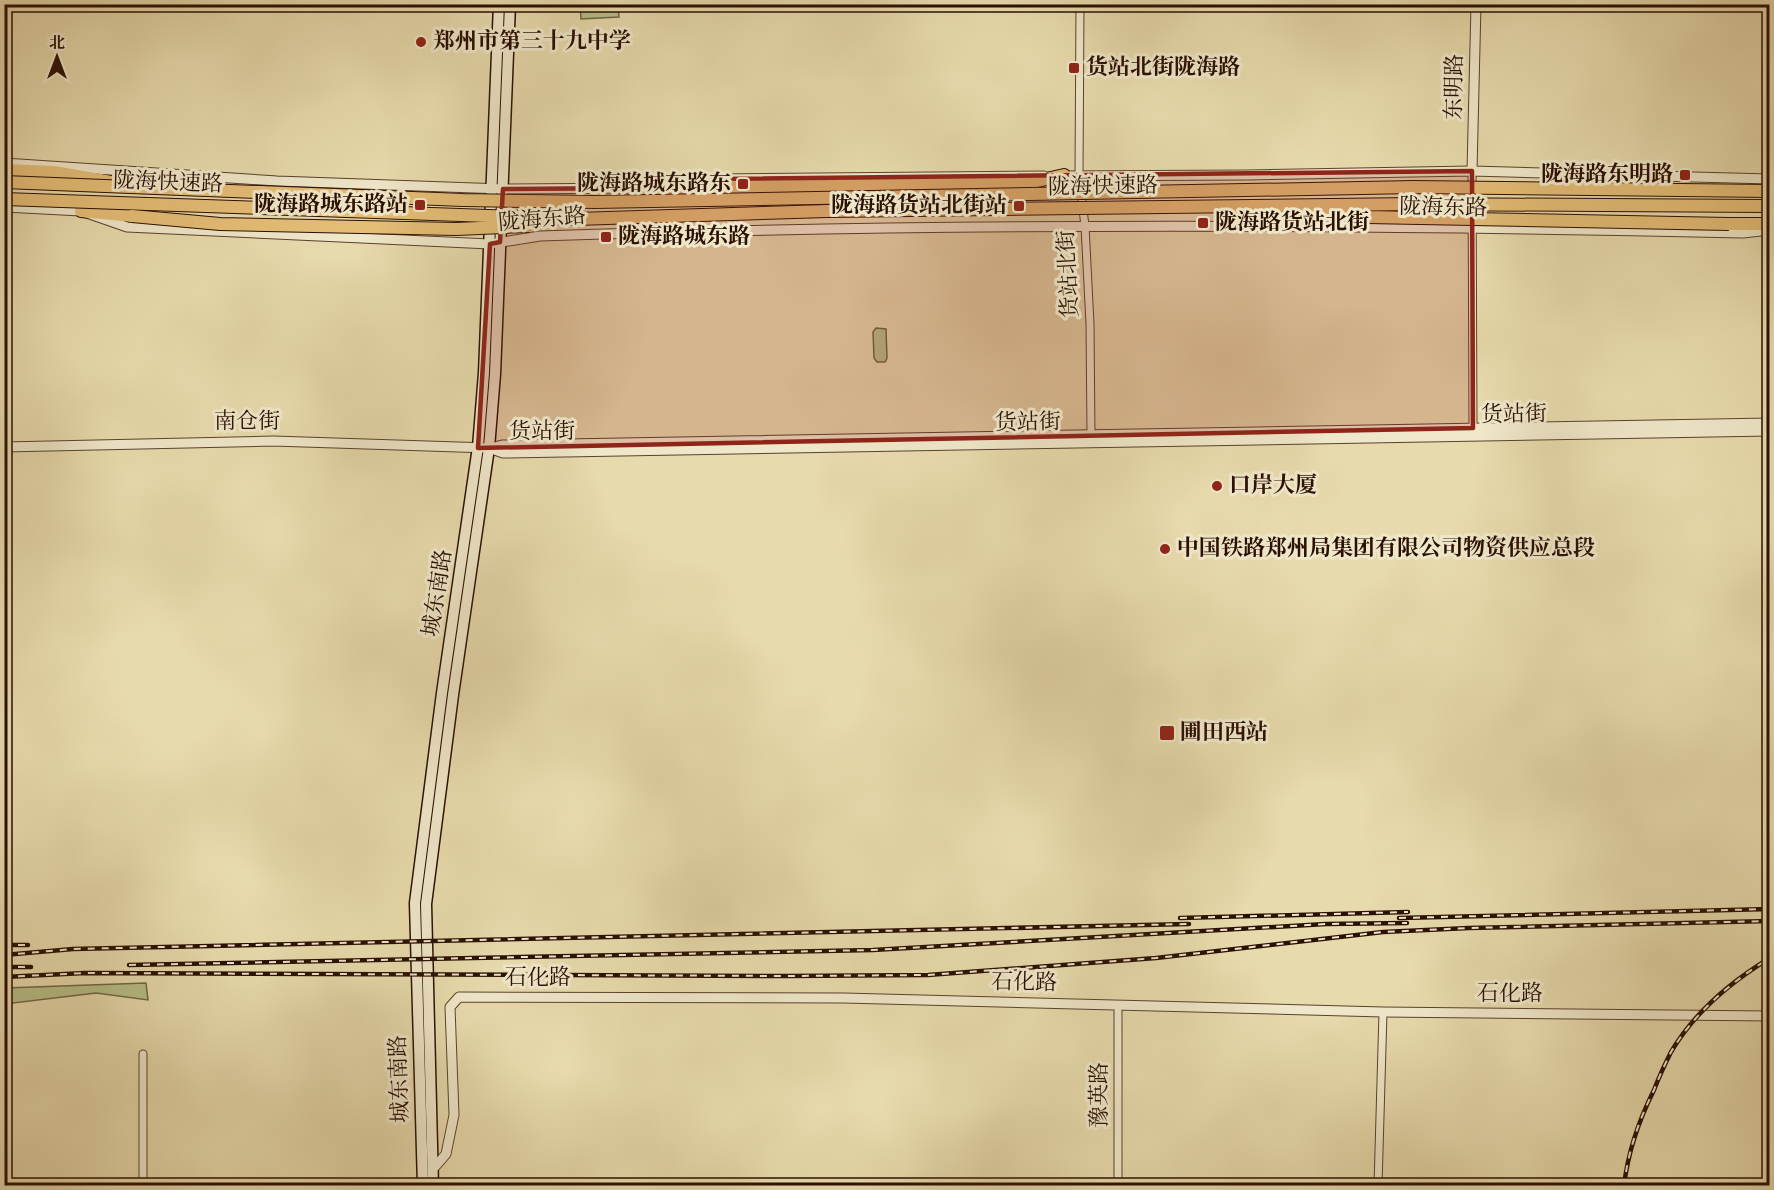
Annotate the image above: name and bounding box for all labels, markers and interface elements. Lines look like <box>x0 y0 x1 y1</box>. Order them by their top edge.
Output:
north arrow <box>27 27 87 87</box>
place label: 郑州市第三十九中学 <box>433 28 631 56</box>
text: 北 <box>49 34 65 54</box>
marker: 郑州市第三十九中学 <box>414 35 428 49</box>
place label: 货站北街陇海路 <box>1086 54 1240 82</box>
street label: 东明路 <box>1440 54 1470 120</box>
marker: 货站北街陇海路 <box>1067 61 1081 75</box>
place label: 陇海路东明路 <box>1541 161 1673 189</box>
street label: 陇海快速路 <box>113 167 223 199</box>
marker: 陇海路东明路 <box>1678 168 1692 182</box>
place label: 陇海路城东路东 <box>577 170 731 198</box>
street label: 陇海快速路 <box>1048 172 1158 202</box>
marker: 陇海路城东路东 <box>736 177 750 191</box>
place label: 陇海路城东路站 <box>254 191 408 219</box>
place label: 陇海路货站北街站 <box>831 192 1007 220</box>
street label: 陇海东路 <box>1399 193 1487 223</box>
marker: 陇海路城东路站 <box>413 198 427 212</box>
marker: 陇海路货站北街站 <box>1012 199 1026 213</box>
street label: 陇海东路 <box>497 202 587 238</box>
place label: 陇海路货站北街 <box>1215 209 1369 237</box>
marker: 陇海路货站北街 <box>1196 216 1210 230</box>
place label: 陇海路城东路 <box>618 223 750 251</box>
street label: 货站北街 <box>1053 229 1085 319</box>
marker: 陇海路城东路 <box>599 230 613 244</box>
street label: 货站街 <box>1481 400 1547 430</box>
street label: 南仓街 <box>214 408 280 436</box>
street label: 货站街 <box>995 408 1061 438</box>
street label: 货站街 <box>509 418 575 446</box>
place label: 口岸大厦 <box>1229 472 1317 500</box>
marker: 口岸大厦 <box>1210 479 1224 493</box>
place label: 中国铁路郑州局集团有限公司物资供应总段 <box>1177 535 1595 563</box>
marker: 中国铁路郑州局集团有限公司物资供应总段 <box>1158 542 1172 556</box>
street label: 城东南路 <box>417 547 459 639</box>
place label: 圃田西站 <box>1180 719 1268 747</box>
marker: 圃田西站 <box>1158 724 1176 742</box>
street label: 石化路 <box>505 964 571 992</box>
street label: 石化路 <box>991 968 1057 998</box>
street label: 石化路 <box>1477 980 1543 1008</box>
street label: 城东南路 <box>384 1035 416 1123</box>
street label: 豫英路 <box>1086 1062 1114 1128</box>

